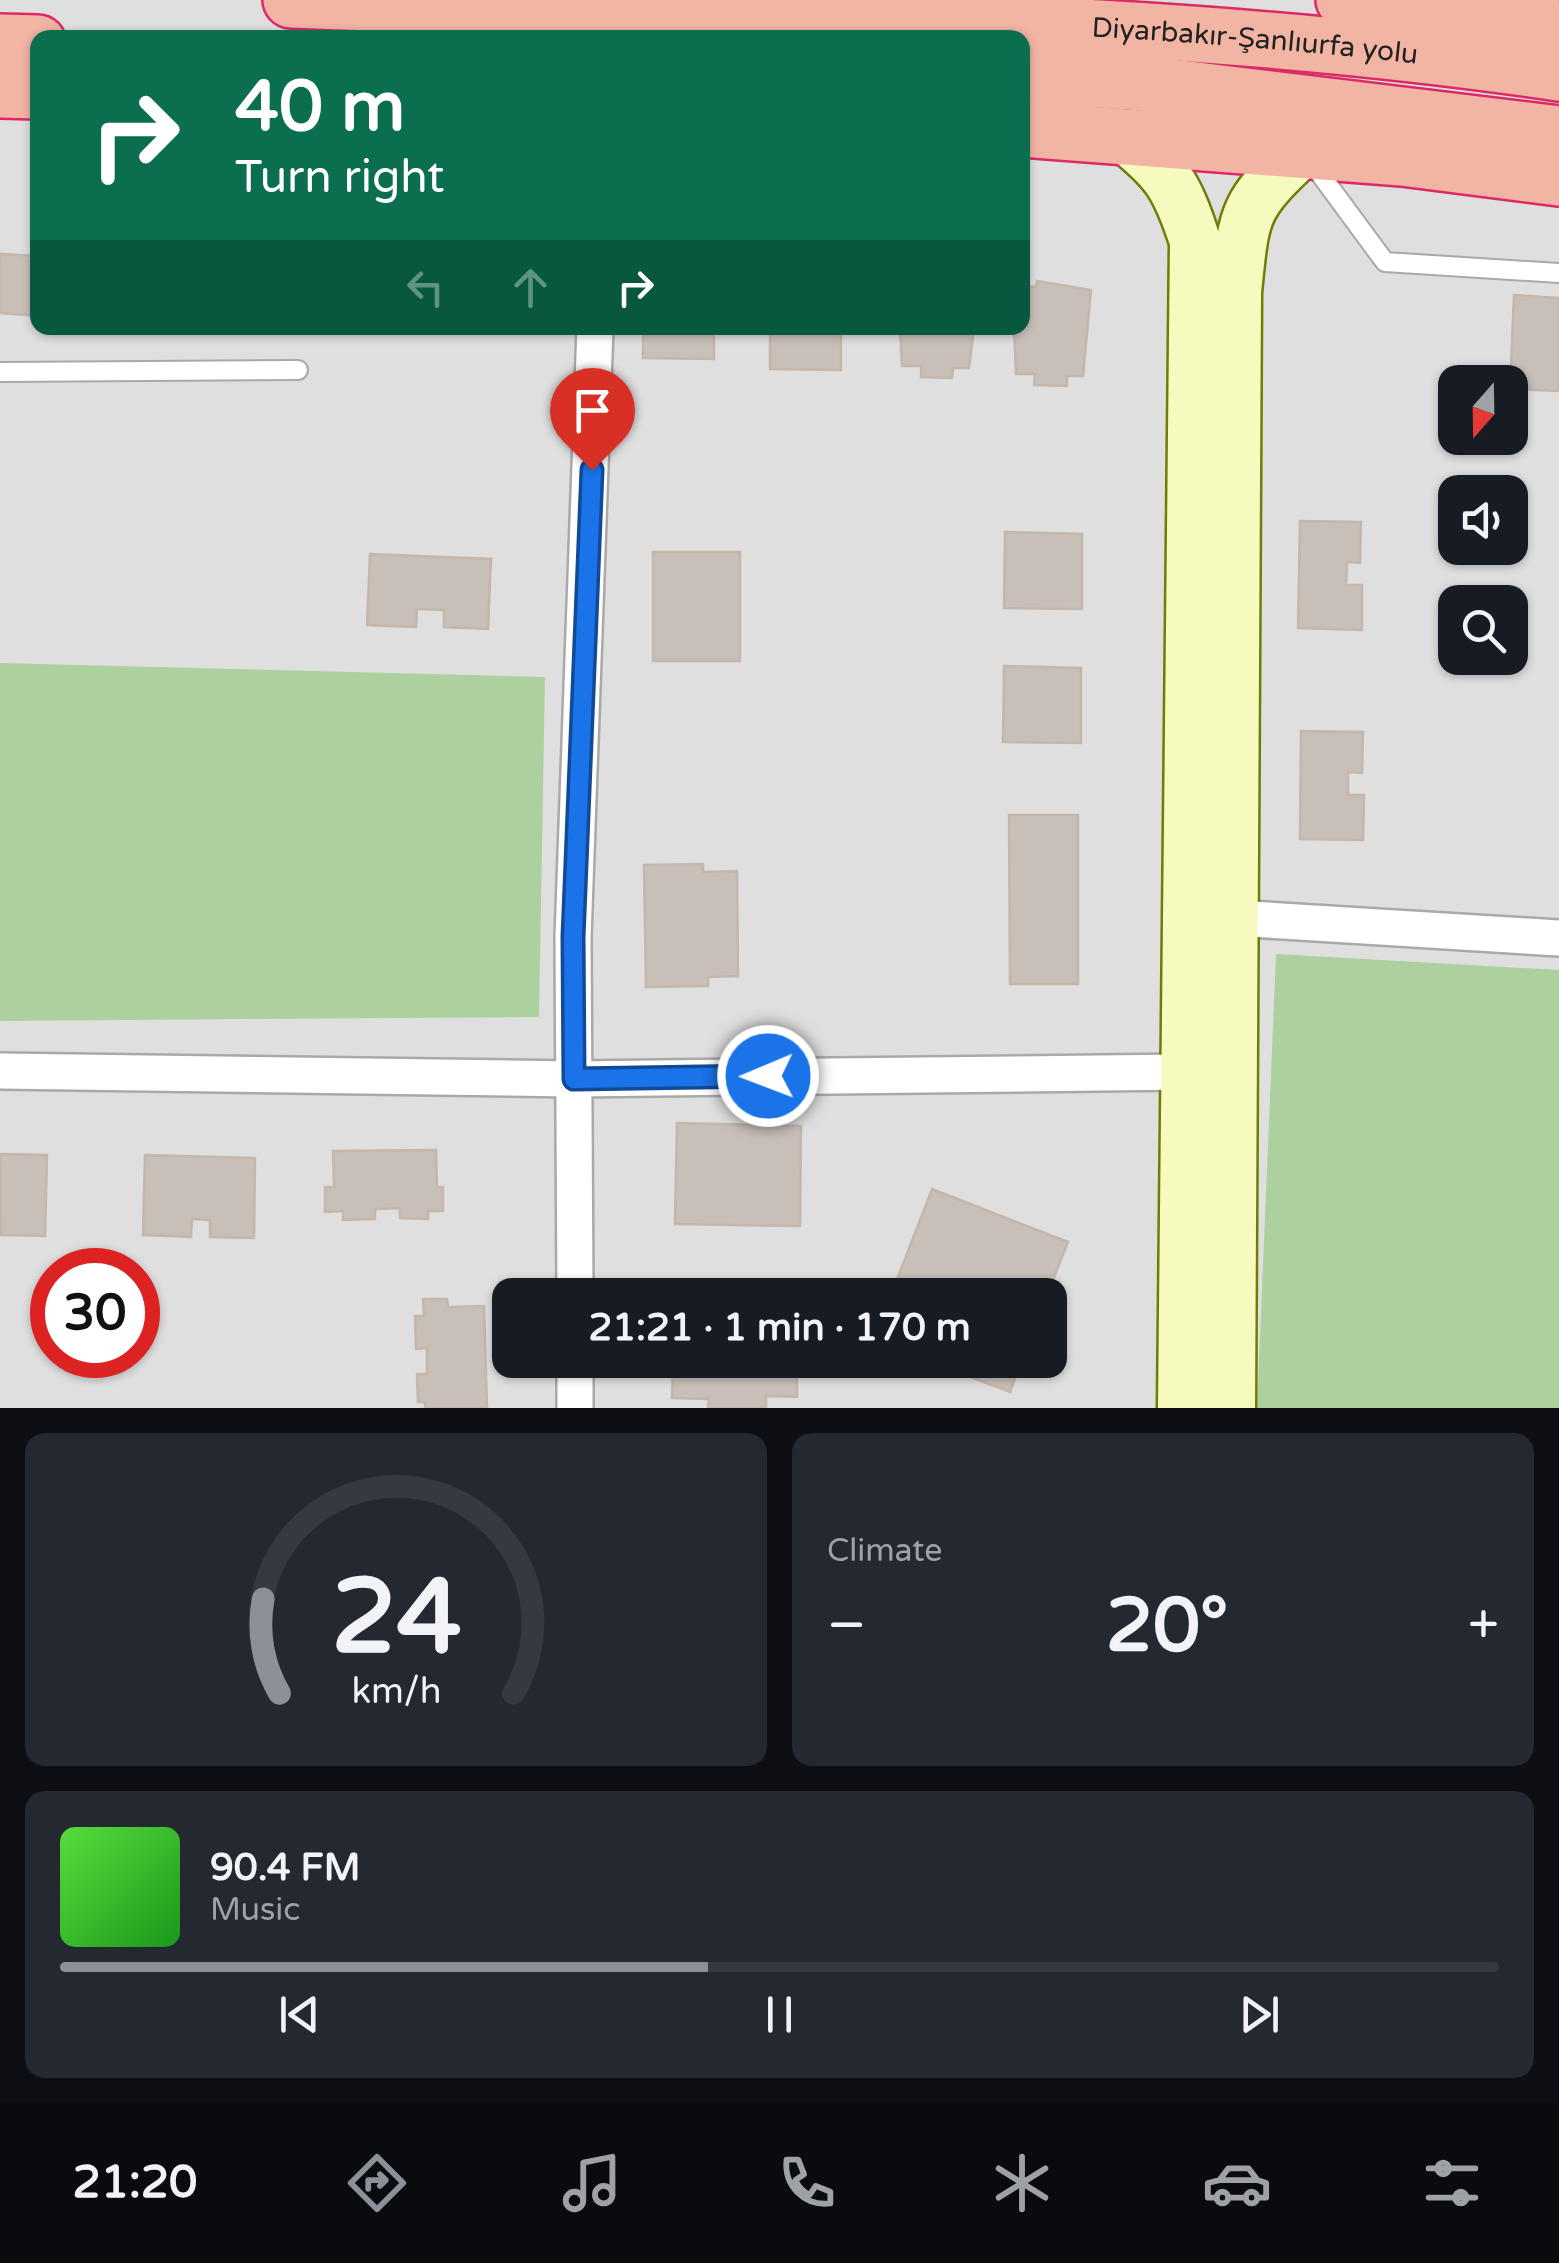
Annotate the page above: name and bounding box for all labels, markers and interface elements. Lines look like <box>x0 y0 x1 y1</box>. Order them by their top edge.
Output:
street label: Diyarbakır-Şanlıurfa yolu <box>1091 11 1420 72</box>
text: 40 m <box>235 66 405 150</box>
icon: right <box>70 70 200 200</box>
text: Turn right <box>235 151 444 205</box>
icon: left <box>398 260 453 315</box>
icon: ahead <box>503 260 558 315</box>
icon: right <box>608 260 663 315</box>
north arrow <box>1438 365 1528 455</box>
map controls <box>1438 365 1528 675</box>
pin <box>550 368 635 471</box>
icon: arrive <box>565 383 620 438</box>
button: sound <box>1438 475 1528 565</box>
button: search <box>1438 585 1528 675</box>
position arrow <box>716 1024 820 1128</box>
speed limit sign: 30 <box>30 1248 160 1378</box>
text: 21:21 · 1 min · 170 m <box>588 1305 971 1351</box>
text: Climate <box>827 1532 942 1570</box>
text: 24 <box>331 1556 461 1681</box>
text: 20° <box>1106 1581 1228 1671</box>
text: − <box>827 1593 866 1659</box>
text: + <box>1468 1593 1499 1659</box>
text: km/h <box>351 1670 441 1713</box>
text: 90.4 FM <box>210 1845 360 1891</box>
text: Music <box>210 1891 300 1929</box>
icon: previous <box>272 1987 327 2042</box>
icon: pause <box>752 1987 807 2042</box>
icon: next <box>1232 1987 1287 2042</box>
icon: directions <box>342 2148 412 2218</box>
icon: music <box>557 2148 627 2218</box>
icon: phone <box>772 2148 842 2218</box>
icon: climate <box>987 2148 1057 2218</box>
icon: car <box>1202 2148 1272 2218</box>
icon: filters <box>1417 2148 1487 2218</box>
text: 21:20 <box>72 2156 197 2210</box>

